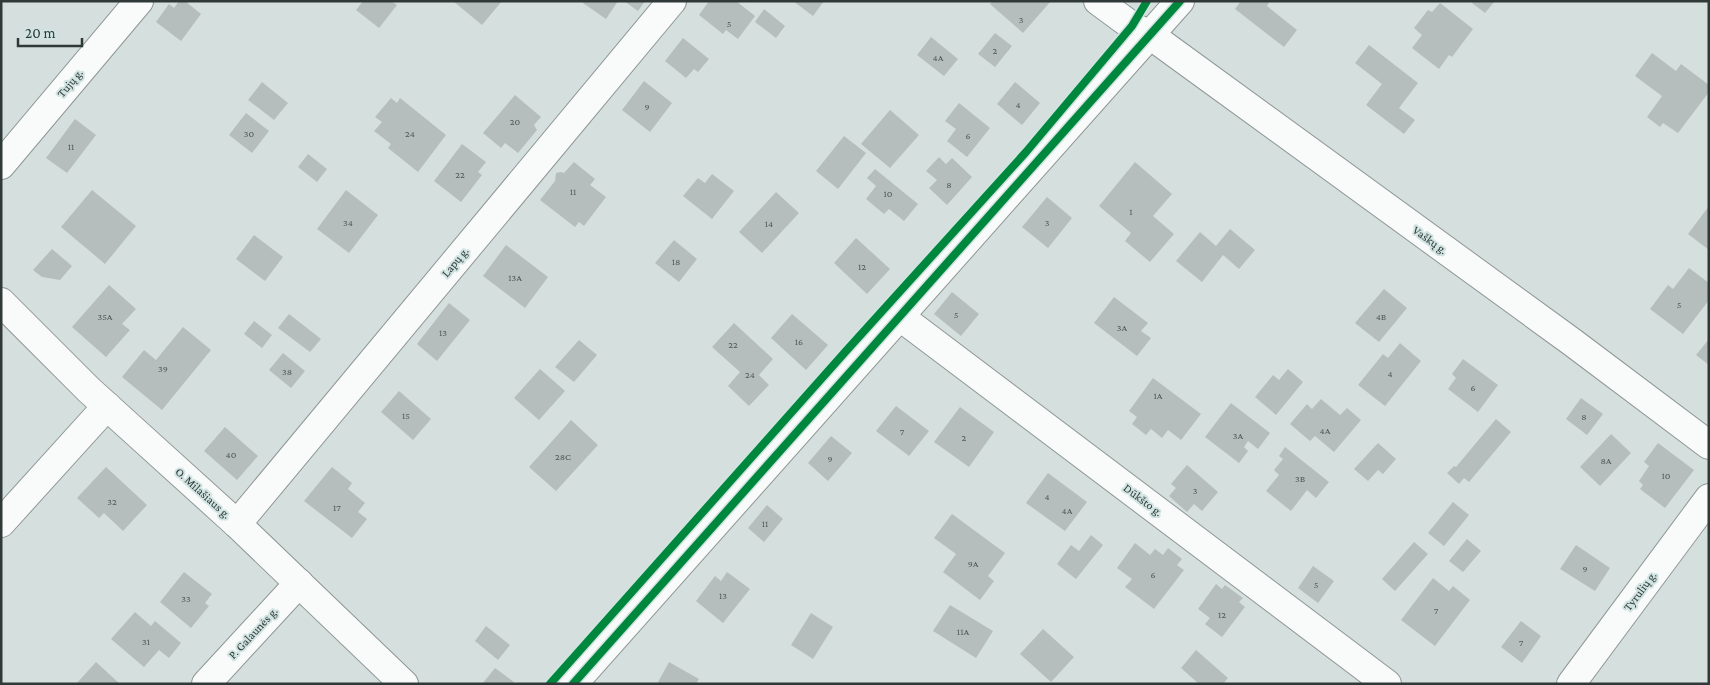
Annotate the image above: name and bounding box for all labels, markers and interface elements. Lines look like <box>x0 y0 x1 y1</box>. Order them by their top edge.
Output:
house number: 3 <box>1019 14 1024 25</box>
scale bar <box>18 15 81 47</box>
house number: 5 <box>727 18 732 29</box>
text: 20 m <box>25 25 56 41</box>
house number: 2 <box>993 45 998 56</box>
house number: 4A <box>933 52 944 63</box>
street label: Tujų g. <box>54 66 86 100</box>
house number: 4 <box>1015 99 1021 110</box>
house number: 9 <box>644 101 650 112</box>
house number: 20 <box>510 116 521 127</box>
house number: 30 <box>244 128 255 139</box>
house number: 24 <box>405 128 415 139</box>
house number: 6 <box>965 130 971 141</box>
house number: 11 <box>68 141 74 152</box>
house number: 22 <box>455 169 465 180</box>
house number: 8 <box>946 179 952 190</box>
house number: 11 <box>570 186 576 197</box>
house number: 10 <box>884 188 893 199</box>
house number: 1 <box>1129 206 1133 217</box>
house number: 34 <box>343 217 353 228</box>
house number: 3 <box>1045 217 1050 228</box>
house number: 14 <box>765 218 773 229</box>
street label: Vaškų g. <box>1410 223 1450 257</box>
street label: Lapų g. <box>438 244 472 280</box>
house number: 18 <box>672 256 680 267</box>
house number: 12 <box>858 261 866 272</box>
house number: 13A <box>508 272 522 283</box>
house number: 5 <box>1677 299 1682 310</box>
house number: 5 <box>954 309 959 320</box>
house number: 35A <box>98 311 113 322</box>
house number: 4B <box>1376 311 1387 322</box>
house number: 3A <box>1117 322 1127 333</box>
house number: 13 <box>439 327 447 338</box>
house number: 16 <box>795 336 803 347</box>
house number: 22 <box>728 339 738 350</box>
house number: 39 <box>158 363 168 374</box>
house number: 38 <box>282 366 292 377</box>
house number: 4 <box>1387 368 1393 379</box>
house number: 24 <box>745 369 755 380</box>
house number: 6 <box>1470 382 1476 393</box>
house number: 1A <box>1153 390 1163 401</box>
house number: 15 <box>402 410 410 421</box>
house number: 8 <box>1581 411 1587 422</box>
house number: 4A <box>1320 425 1331 436</box>
house number: 7 <box>900 426 905 437</box>
house number: 3A <box>1233 430 1243 441</box>
house number: 2 <box>962 432 967 443</box>
house number: 40 <box>226 449 237 460</box>
house number: 28C <box>555 451 571 462</box>
house number: 9 <box>827 453 833 464</box>
house number: 8A <box>1600 455 1612 466</box>
street label: O. Milašiaus g. <box>172 464 234 522</box>
house number: 10 <box>1662 470 1671 481</box>
house number: 3B <box>1295 473 1306 484</box>
street label: Dūkšto g. <box>1121 481 1165 519</box>
house number: 3 <box>1193 485 1198 496</box>
house number: 4 <box>1044 491 1050 502</box>
house number: 32 <box>107 496 117 507</box>
house number: 17 <box>333 502 341 513</box>
house number: 4A <box>1062 505 1073 516</box>
house number: 11 <box>762 518 768 529</box>
house number: 9A <box>968 558 979 569</box>
house number: 9 <box>1582 563 1588 574</box>
street label: Tyrulių g. <box>1621 568 1660 614</box>
house number: 6 <box>1150 569 1156 580</box>
house number: 5 <box>1314 579 1319 590</box>
house number: 13 <box>719 590 727 601</box>
house number: 33 <box>181 593 191 604</box>
street label: P. Galaunės g. <box>225 604 281 662</box>
house number: 7 <box>1434 605 1439 616</box>
house number: 12 <box>1218 609 1226 620</box>
house number: 11A <box>957 626 969 637</box>
house number: 31 <box>142 636 150 647</box>
house number: 7 <box>1519 637 1524 648</box>

